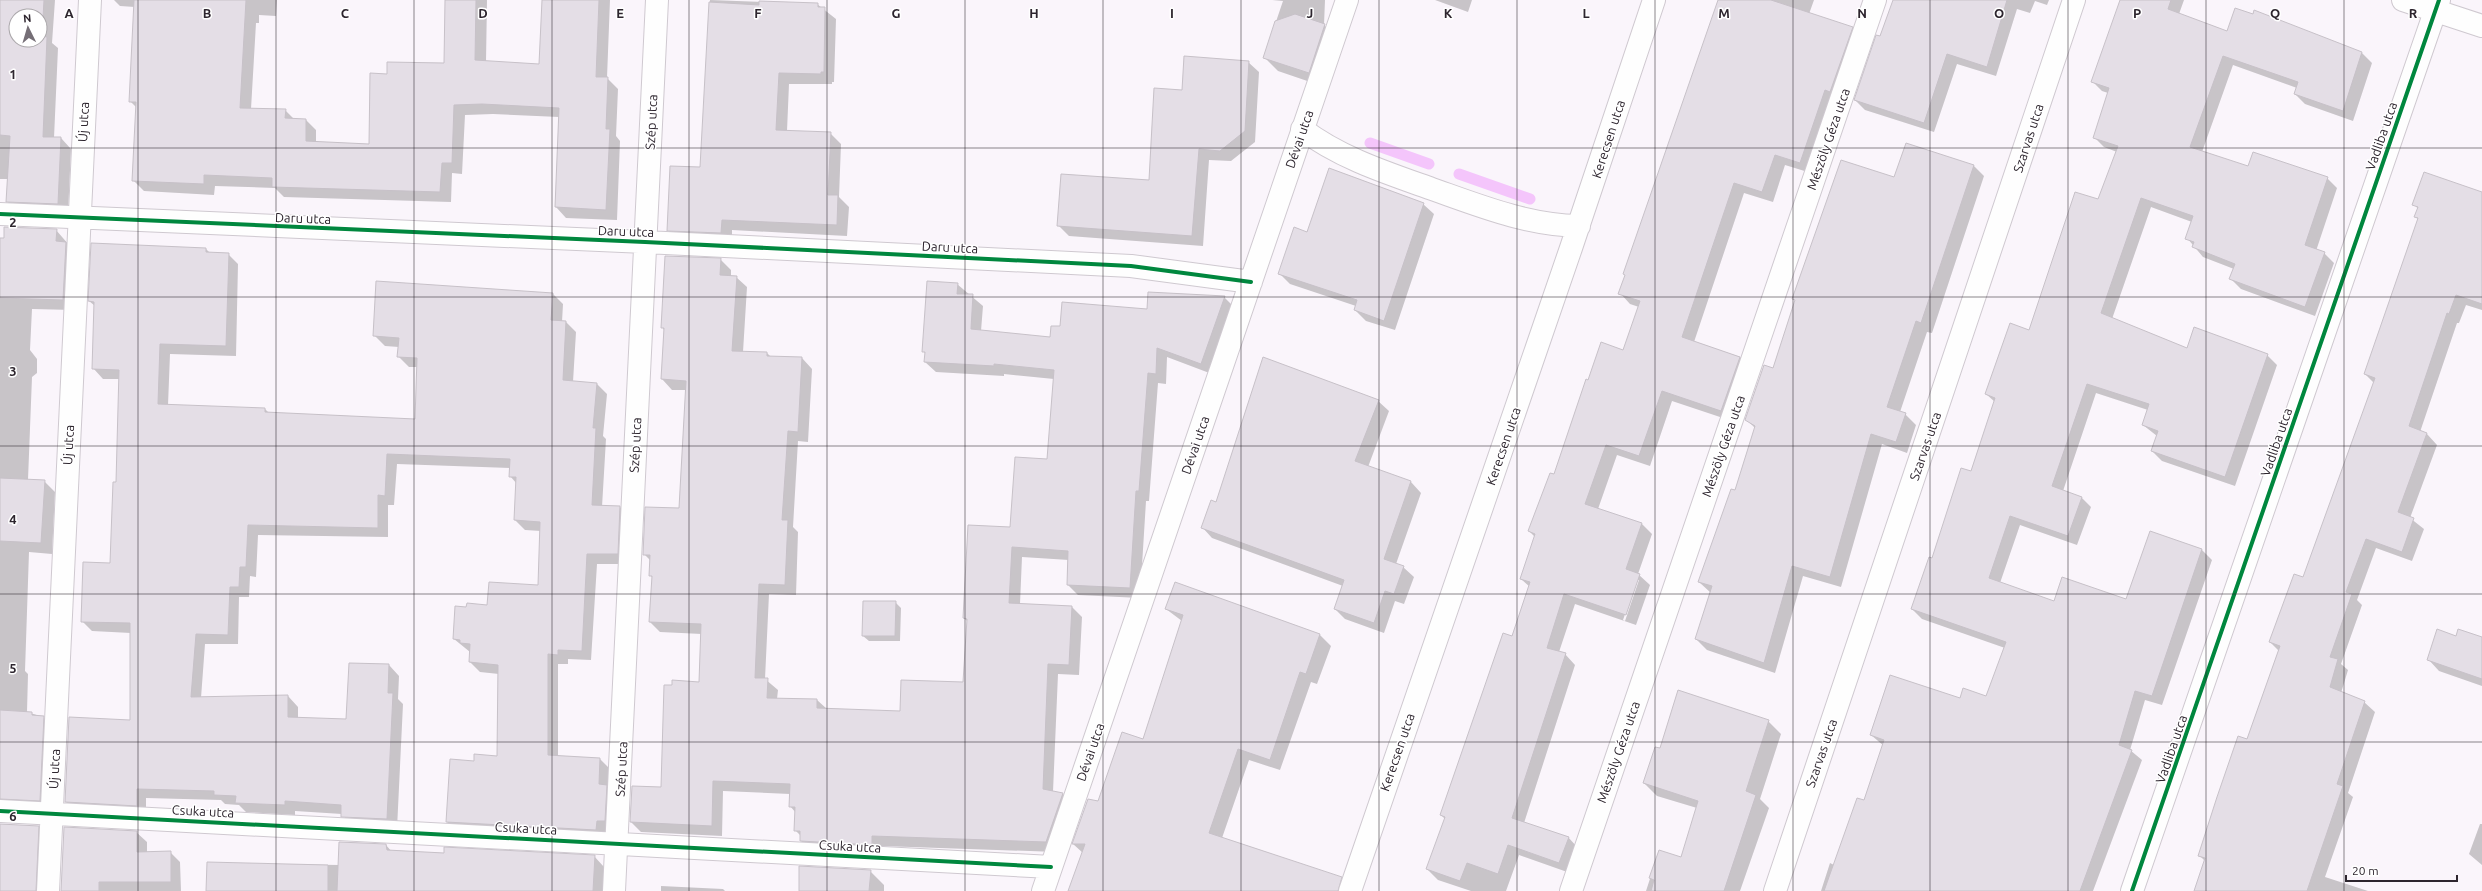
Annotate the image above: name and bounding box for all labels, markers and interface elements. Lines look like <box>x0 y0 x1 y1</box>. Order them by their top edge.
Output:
text: A <box>64 6 74 20</box>
text: B <box>203 6 212 20</box>
text: C <box>341 6 350 20</box>
text: D <box>478 6 488 20</box>
text: E <box>616 6 624 20</box>
text: F <box>754 6 762 20</box>
text: G <box>892 6 901 20</box>
text: H <box>1029 6 1039 20</box>
text: I <box>1170 6 1174 20</box>
text: J <box>1307 6 1313 20</box>
text: K <box>1444 6 1453 20</box>
text: L <box>1582 6 1590 20</box>
text: M <box>1718 6 1730 20</box>
text: N <box>1857 6 1867 20</box>
text: O <box>1994 6 2004 20</box>
text: P <box>2133 6 2141 20</box>
text: Q <box>2270 6 2280 20</box>
text: R <box>2409 6 2418 20</box>
north arrow <box>8 8 48 48</box>
text: N <box>23 12 32 24</box>
text: 1 <box>9 67 17 81</box>
street label: Mészöly Géza utca <box>1804 86 1852 192</box>
street label: Szép utca <box>643 94 659 150</box>
street label: Kerecsen utca <box>1589 98 1627 180</box>
street label: Vadliba utca <box>2363 100 2399 172</box>
street label: Új utca <box>74 101 91 142</box>
street label: Szarvas utca <box>2010 102 2046 174</box>
street label: Dévai utca <box>1282 108 1316 170</box>
street label: Daru utca <box>275 210 331 226</box>
text: 2 <box>9 215 17 229</box>
street label: Daru utca <box>598 223 654 239</box>
street label: Daru utca <box>921 239 979 255</box>
text: 3 <box>9 364 17 378</box>
street label: Mészöly Géza utca <box>1699 393 1747 499</box>
street label: Kerecsen utca <box>1483 405 1523 487</box>
street label: Vadliba utca <box>2258 406 2294 478</box>
street label: Szarvas utca <box>1907 410 1943 482</box>
street label: Dévai utca <box>1178 414 1212 476</box>
street label: Szép utca <box>627 417 643 473</box>
street label: Új utca <box>59 424 76 465</box>
text: 4 <box>9 512 17 526</box>
text: 5 <box>9 661 17 675</box>
street label: Mészöly Géza utca <box>1594 699 1642 805</box>
street label: Kerecsen utca <box>1377 711 1417 793</box>
street label: Vadliba utca <box>2153 713 2189 785</box>
street label: Szarvas utca <box>1803 717 1839 789</box>
street label: Dévai utca <box>1073 721 1107 783</box>
street label: Szép utca <box>613 741 629 797</box>
street label: Új utca <box>45 748 62 789</box>
street label: Csuka utca <box>171 802 235 820</box>
text: 6 <box>9 809 17 823</box>
street label: Csuka utca <box>494 819 558 837</box>
street label: Csuka utca <box>818 837 882 855</box>
scale bar <box>2346 857 2457 883</box>
text: 20 m <box>2352 864 2379 877</box>

